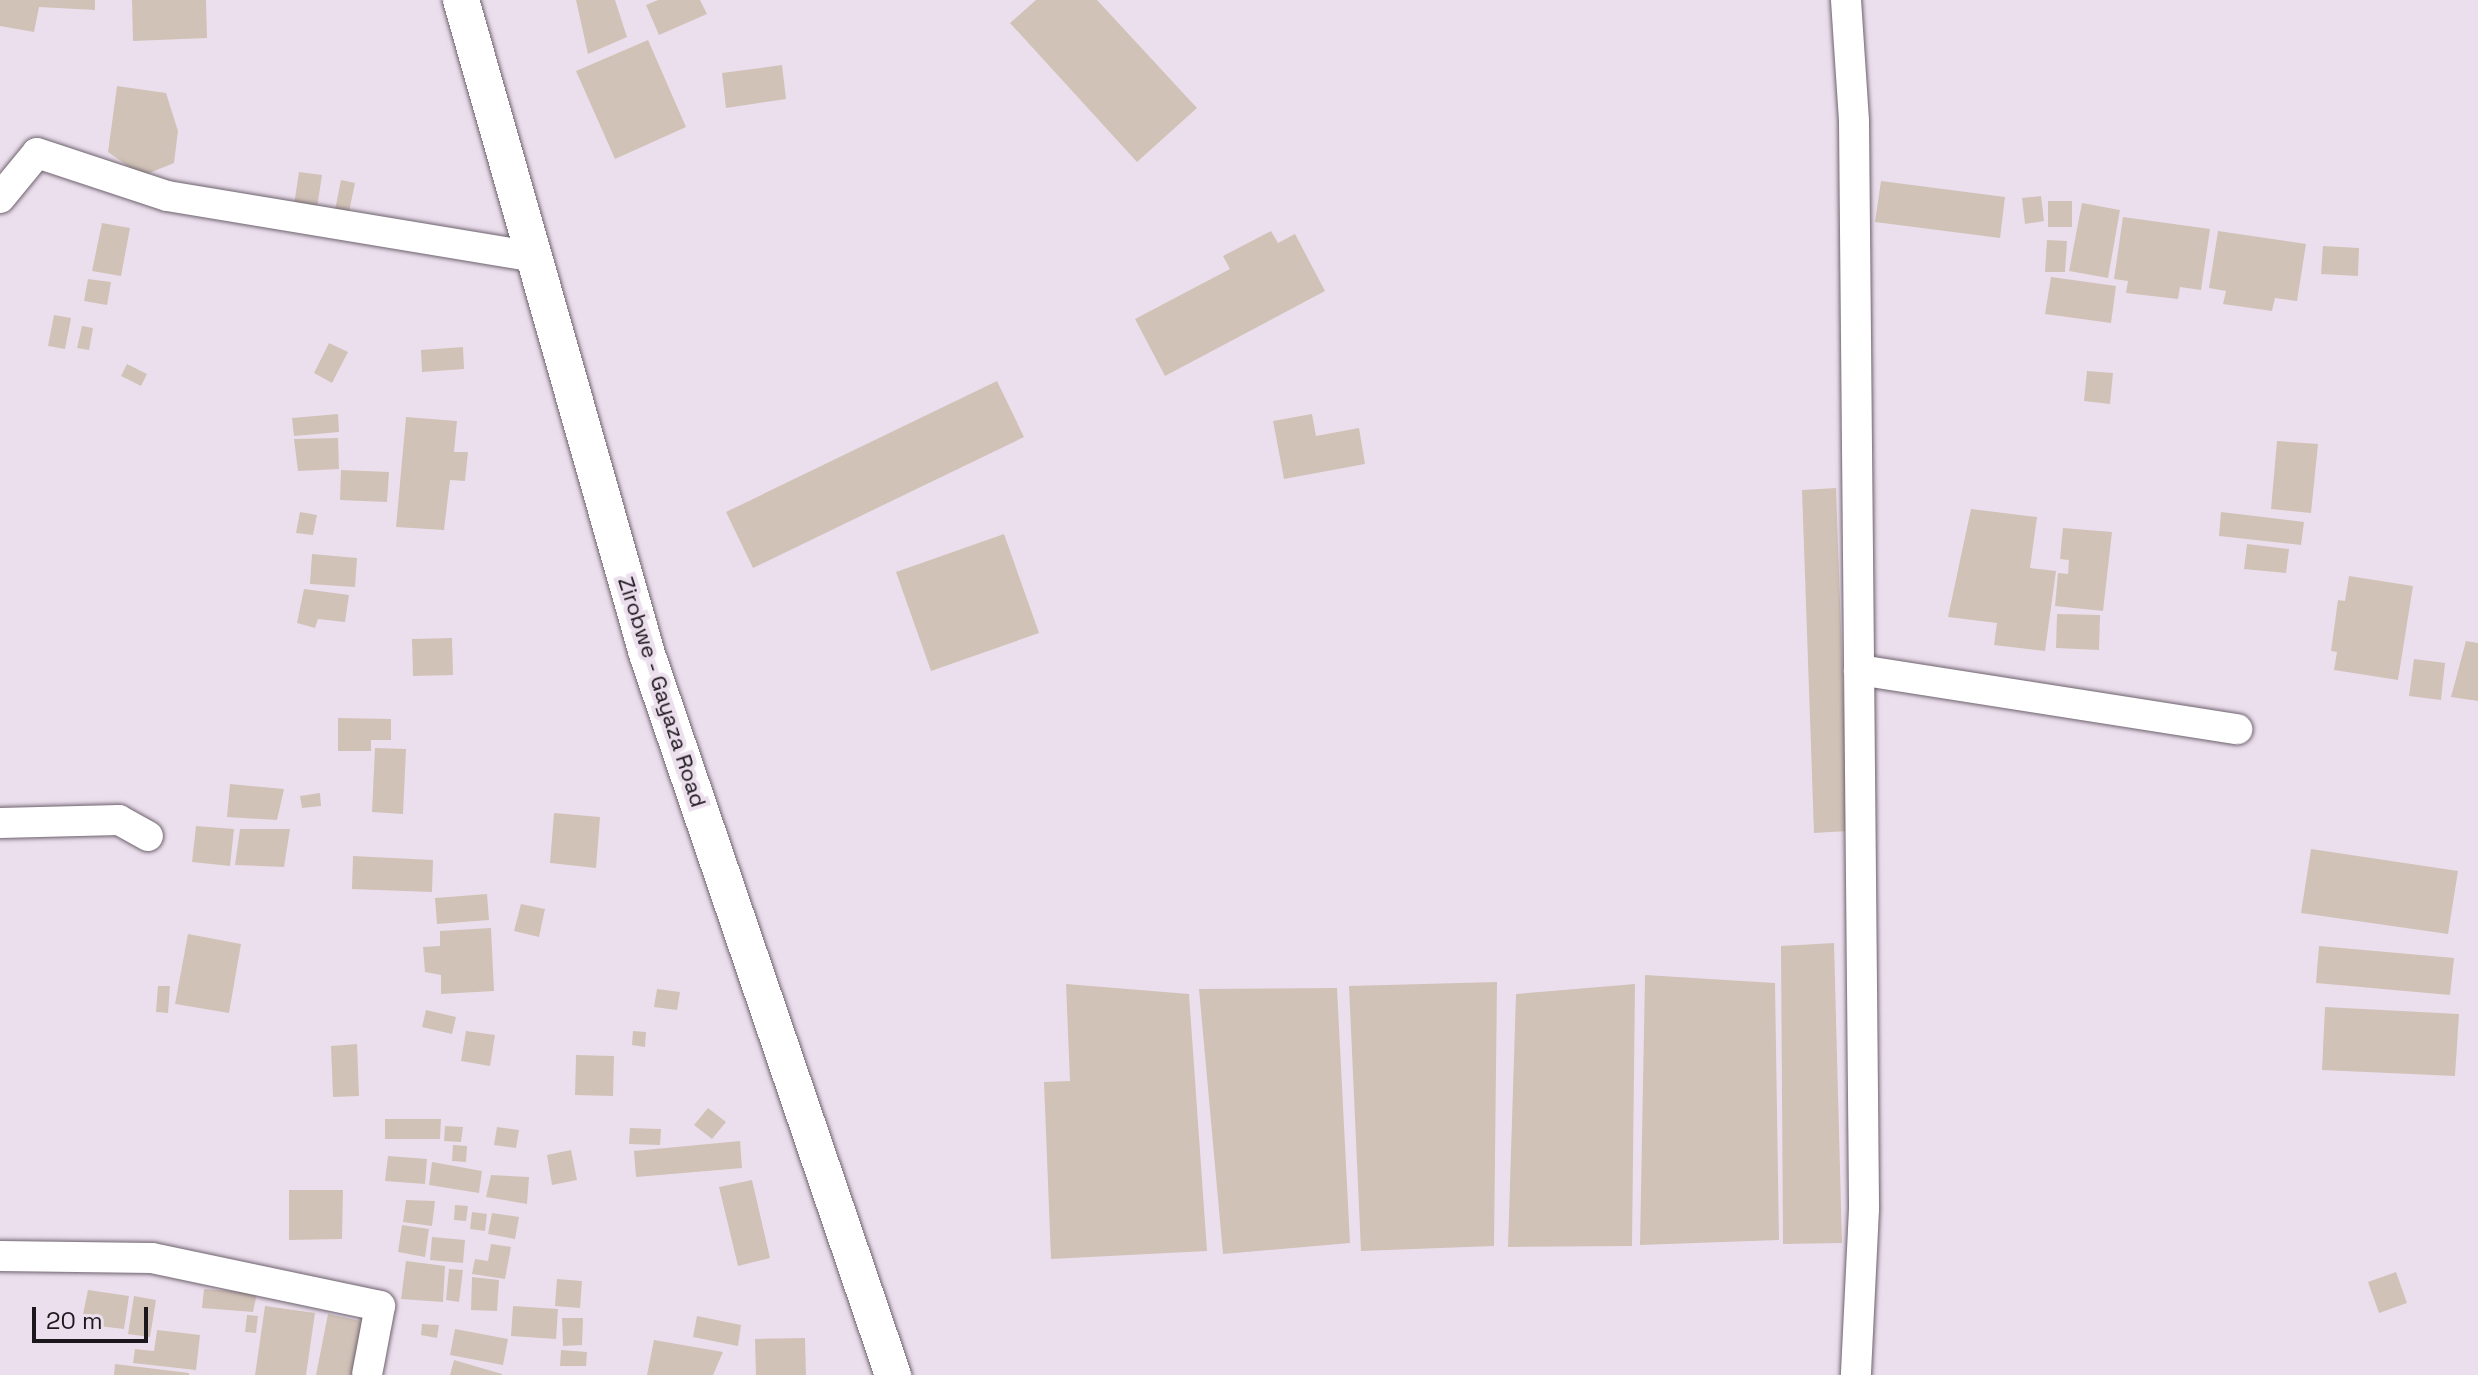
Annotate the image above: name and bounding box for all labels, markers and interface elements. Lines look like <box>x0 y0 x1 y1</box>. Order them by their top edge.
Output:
street label: Zirobwe - Gayaza Road <box>612 573 712 811</box>
scale bar <box>36 1291 152 1341</box>
text: 20 m <box>46 1305 103 1336</box>

